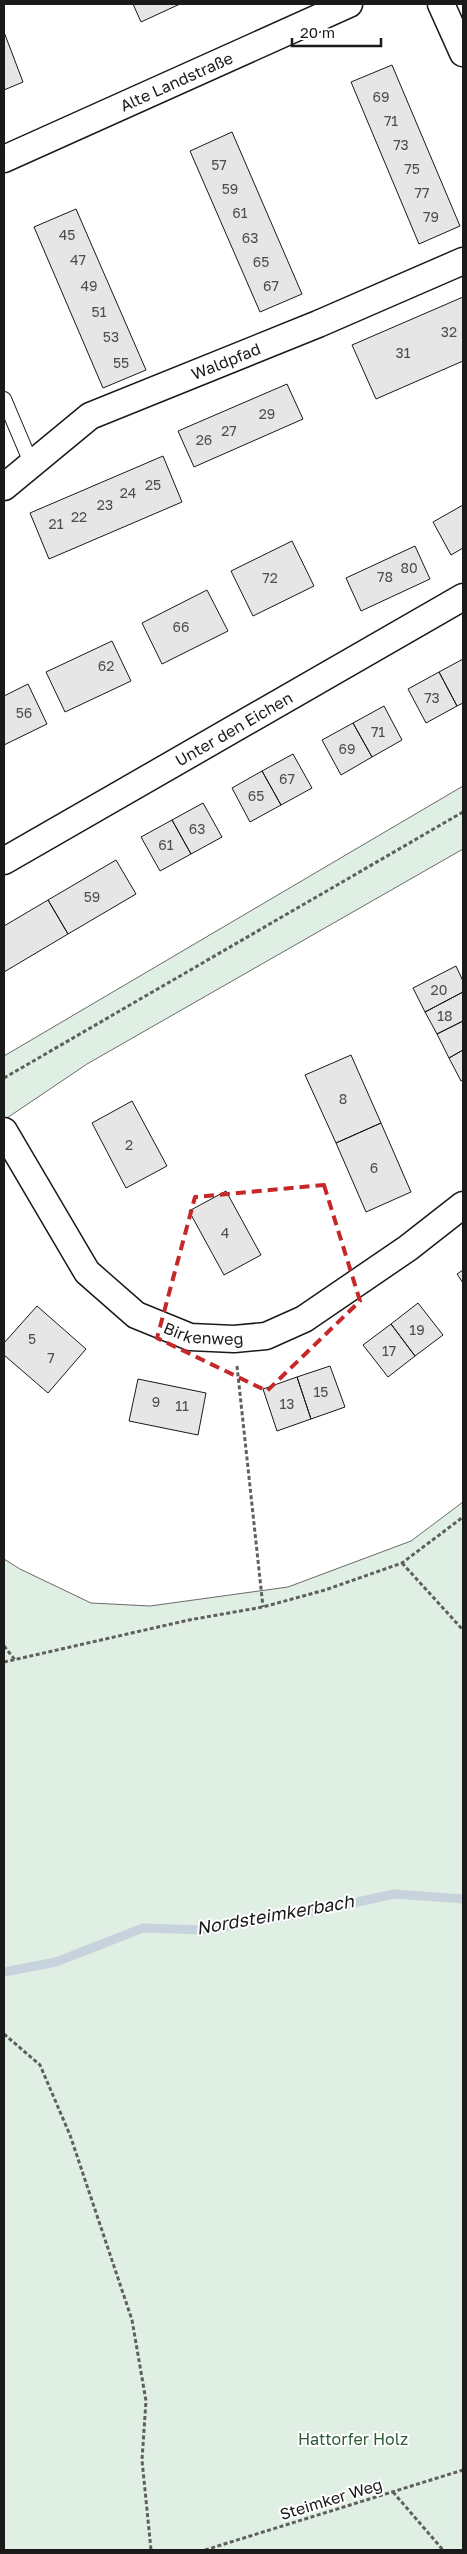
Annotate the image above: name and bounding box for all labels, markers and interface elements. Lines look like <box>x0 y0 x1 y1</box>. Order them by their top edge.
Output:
scale bar <box>292 15 381 47</box>
text: 20 m <box>300 23 335 41</box>
street label: Alte Landstraße <box>117 48 236 116</box>
house number: 69 <box>373 88 389 105</box>
house number: 71 <box>384 112 398 129</box>
house number: 73 <box>393 136 409 153</box>
house number: 57 <box>211 156 227 173</box>
house number: 75 <box>404 160 420 177</box>
house number: 59 <box>222 180 238 197</box>
house number: 77 <box>415 184 429 201</box>
house number: 61 <box>232 204 248 221</box>
house number: 79 <box>423 208 439 225</box>
house number: 45 <box>59 226 75 243</box>
house number: 63 <box>242 229 258 246</box>
house number: 47 <box>70 251 86 268</box>
house number: 65 <box>253 253 269 270</box>
house number: 49 <box>80 277 98 294</box>
house number: 67 <box>263 277 279 294</box>
house number: 51 <box>92 303 107 320</box>
house number: 32 <box>441 323 457 340</box>
house number: 53 <box>103 328 119 345</box>
street label: Waldpfad <box>188 338 263 384</box>
house number: 31 <box>396 344 411 361</box>
house number: 55 <box>113 354 129 371</box>
house number: 29 <box>259 405 275 422</box>
house number: 27 <box>221 422 237 439</box>
house number: 26 <box>196 431 212 448</box>
house number: 25 <box>145 476 161 493</box>
house number: 24 <box>120 484 136 501</box>
house number: 23 <box>97 496 113 513</box>
house number: 22 <box>71 508 87 525</box>
house number: 21 <box>49 515 64 532</box>
house number: 80 <box>400 559 418 576</box>
house number: 78 <box>377 568 393 585</box>
house number: 72 <box>262 569 278 586</box>
house number: 66 <box>173 618 189 635</box>
house number: 62 <box>98 657 114 674</box>
street label: Unter den Eichen <box>171 687 296 770</box>
house number: 73 <box>424 689 440 706</box>
house number: 56 <box>16 704 32 721</box>
house number: 71 <box>371 723 385 740</box>
house number: 69 <box>339 740 355 757</box>
house number: 67 <box>279 770 295 787</box>
house number: 65 <box>248 787 264 804</box>
house number: 63 <box>189 820 205 837</box>
house number: 61 <box>158 836 174 853</box>
house number: 59 <box>84 888 100 905</box>
house number: 20 <box>431 981 447 998</box>
house number: 18 <box>437 1007 453 1024</box>
house number: 8 <box>339 1090 347 1107</box>
house number: 2 <box>125 1136 133 1153</box>
house number: 6 <box>370 1159 378 1176</box>
house number: 4 <box>221 1224 229 1241</box>
street label: Birkenweg <box>161 1317 244 1349</box>
house number: 19 <box>409 1321 425 1338</box>
house number: 5 <box>28 1330 36 1347</box>
house number: 17 <box>382 1342 396 1359</box>
house number: 7 <box>47 1349 55 1366</box>
house number: 15 <box>314 1383 328 1400</box>
house number: 9 <box>152 1393 160 1410</box>
house number: 13 <box>280 1395 294 1412</box>
house number: 11 <box>175 1397 189 1414</box>
water label: Nordsteimkerbach <box>194 1889 356 1939</box>
park label: Hattorfer Holz <box>298 2429 408 2449</box>
street label: Steimker Weg <box>277 2474 385 2524</box>

